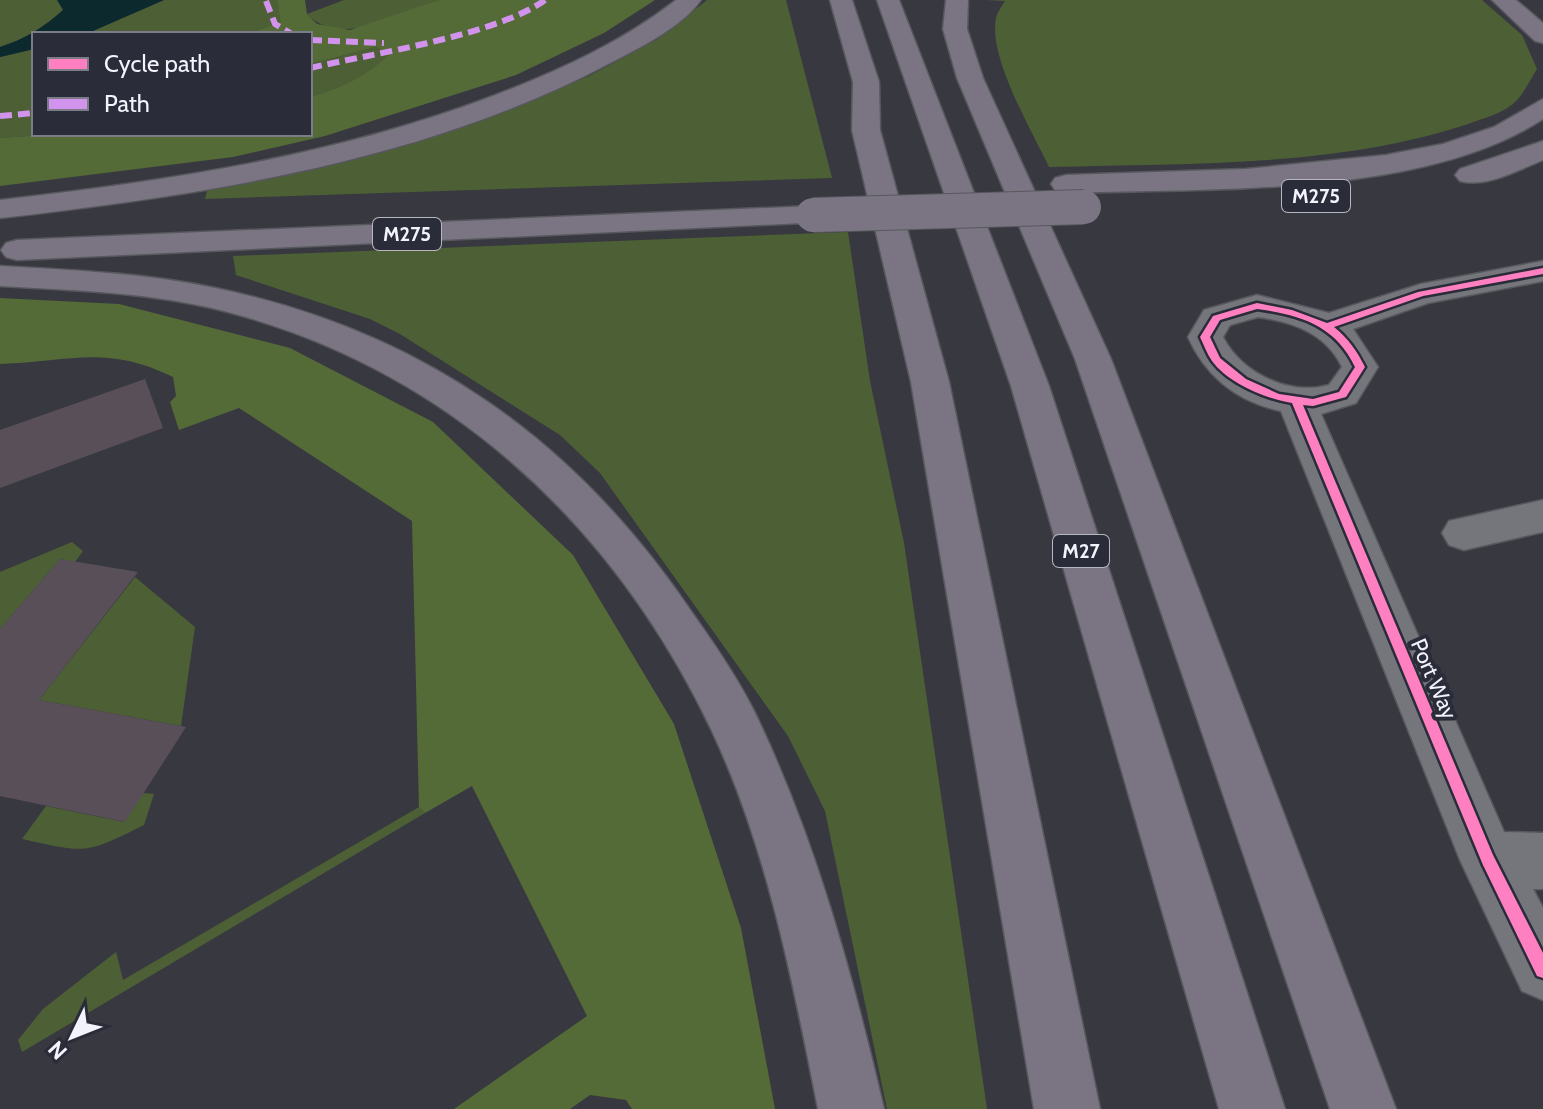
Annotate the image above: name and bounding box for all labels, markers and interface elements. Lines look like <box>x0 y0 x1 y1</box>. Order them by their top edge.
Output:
legend <box>32 32 312 136</box>
text: Cycle path <box>104 49 210 78</box>
text: Path <box>104 89 150 118</box>
road number: M275 <box>1282 180 1350 212</box>
road number: M275 <box>373 218 441 250</box>
road number: M27 <box>1053 535 1109 567</box>
street label: Port Way <box>1405 635 1463 723</box>
north arrow <box>32 997 112 1077</box>
text: N <box>43 1035 73 1065</box>

